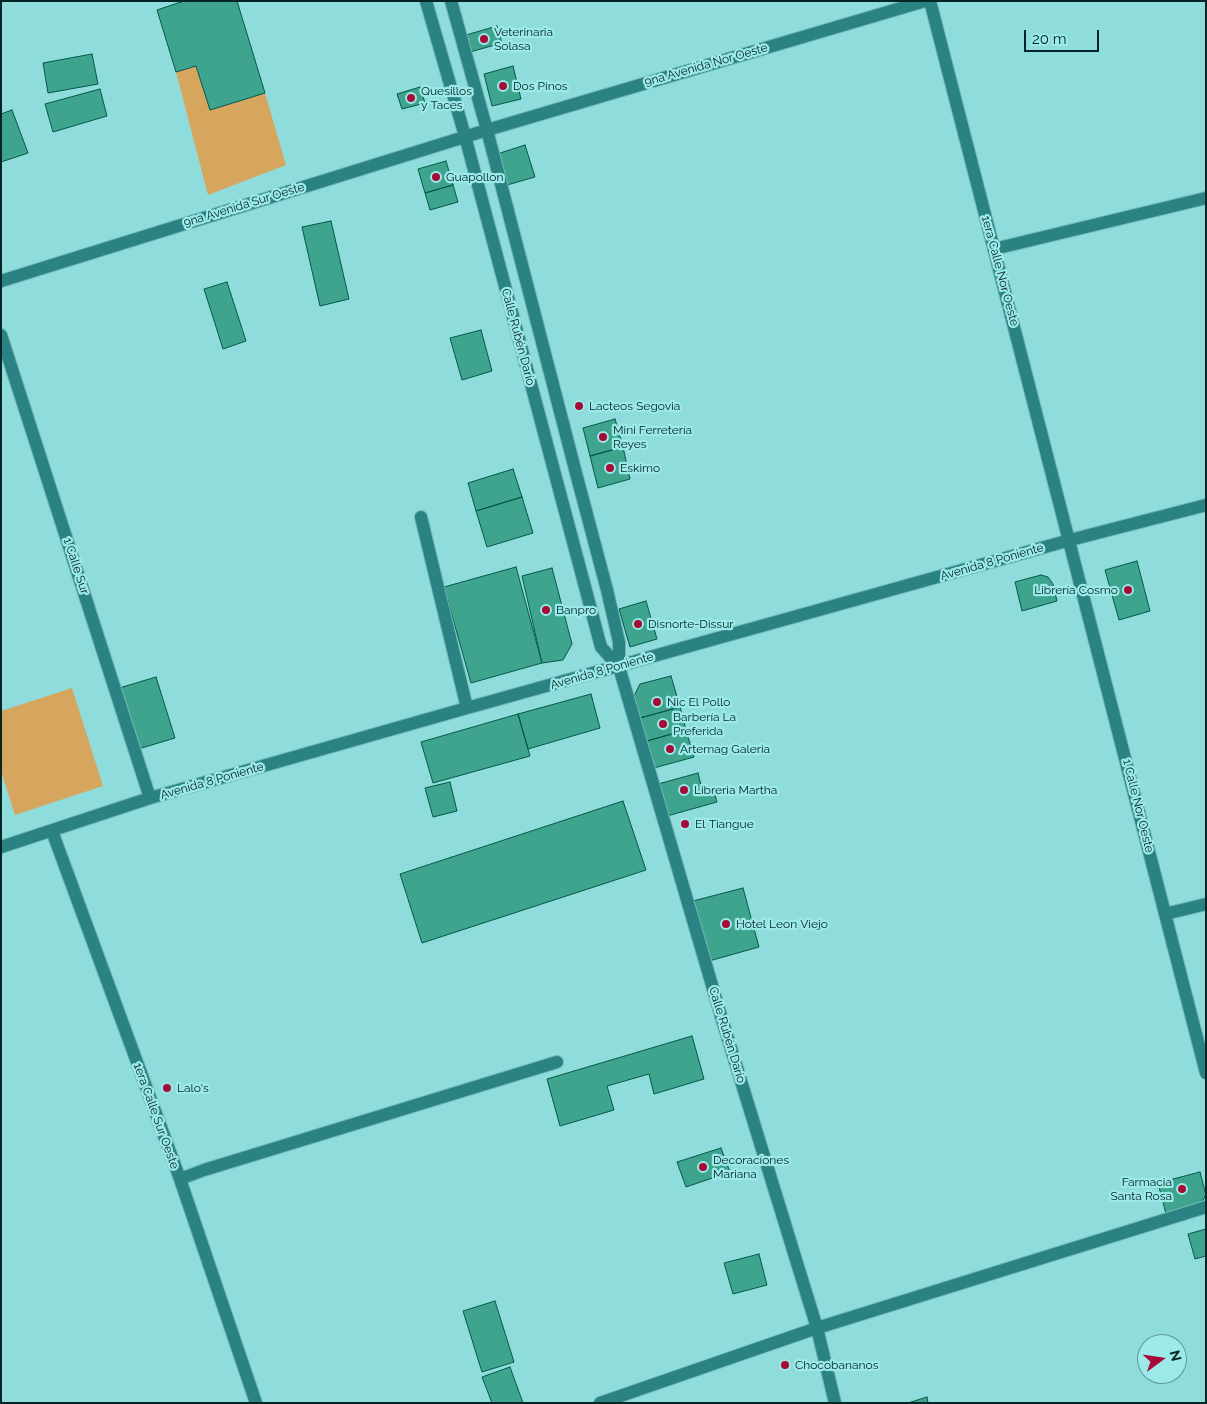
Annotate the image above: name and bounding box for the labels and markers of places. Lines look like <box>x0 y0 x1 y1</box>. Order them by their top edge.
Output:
place label: Veterinaria Solasa <box>494 25 553 53</box>
marker: Veterinaria Solasa <box>478 33 490 45</box>
place label: Dos Pinos <box>513 79 568 93</box>
marker: Dos Pinos <box>497 80 509 92</box>
place label: Quesillos y Taces <box>421 84 472 112</box>
marker: Quesillos y Taces <box>405 92 417 104</box>
place label: Guapollon <box>446 170 503 184</box>
marker: Guapollon <box>430 171 442 183</box>
place label: Lacteos Segovia <box>589 399 680 413</box>
marker: Lacteos Segovia <box>573 400 585 412</box>
place label: Mini Ferretería Reyes <box>613 423 692 451</box>
marker: Mini Ferretería Reyes <box>597 431 609 443</box>
place label: Eskimo <box>620 461 660 475</box>
marker: Eskimo <box>604 462 616 474</box>
place label: Librería Cosmo <box>1034 583 1118 597</box>
marker: Librería Cosmo <box>1122 584 1134 596</box>
place label: Banpro <box>556 603 596 617</box>
marker: Banpro <box>540 604 552 616</box>
place label: Disnorte-Dissur <box>648 617 733 631</box>
marker: Disnorte-Dissur <box>632 618 644 630</box>
place label: Nic El Pollo <box>667 695 730 709</box>
marker: Nic El Pollo <box>651 696 663 708</box>
place label: Barbería La Preferida <box>673 710 736 738</box>
marker: Barbería La Preferida <box>657 718 669 730</box>
place label: Artemag Galeria <box>680 742 770 756</box>
marker: Artemag Galeria <box>664 743 676 755</box>
place label: Libreria Martha <box>694 783 777 797</box>
marker: Libreria Martha <box>678 784 690 796</box>
place label: El Tiangue <box>695 817 754 831</box>
marker: El Tiangue <box>679 818 691 830</box>
place label: Hotel Leon Viejo <box>736 917 828 931</box>
marker: Hotel Leon Viejo <box>720 918 732 930</box>
place label: Lalo's <box>177 1081 209 1095</box>
marker: Lalo's <box>161 1082 173 1094</box>
place label: Decoracíones Mariana <box>713 1153 789 1181</box>
marker: Decoracíones Mariana <box>697 1161 709 1173</box>
place label: Farmacia Santa Rosa <box>1111 1175 1172 1203</box>
marker: Farmacia Santa Rosa <box>1176 1183 1188 1195</box>
place label: Chocobananos <box>795 1358 878 1372</box>
marker: Chocobananos <box>779 1359 791 1371</box>

